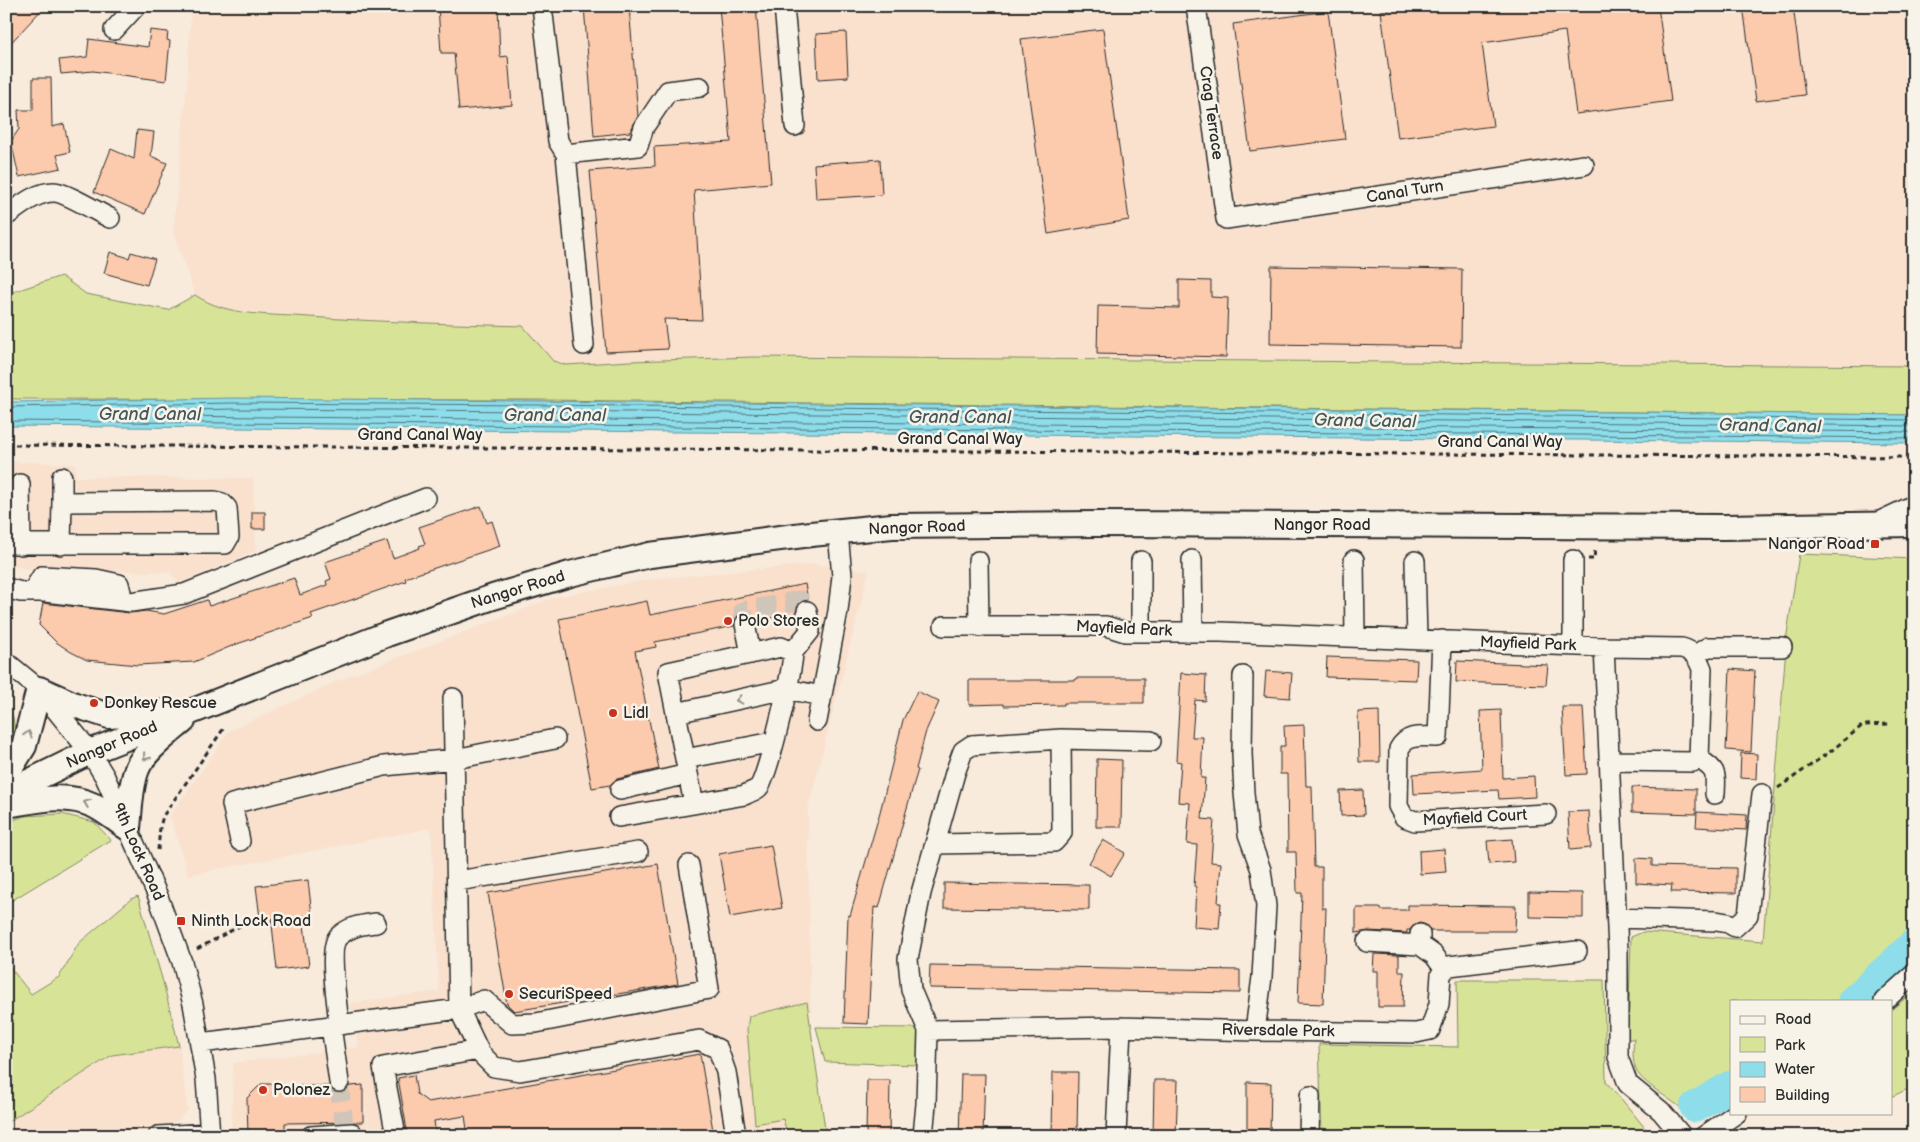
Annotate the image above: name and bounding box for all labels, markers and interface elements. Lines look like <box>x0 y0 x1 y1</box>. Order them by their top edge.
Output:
street label: Crag Terrace <box>1195 65 1227 162</box>
street label: Canal Turn <box>1365 177 1445 207</box>
water label: Grand Canal <box>99 404 202 425</box>
water label: Grand Canal <box>504 405 607 426</box>
water label: Grand Canal <box>909 407 1012 428</box>
water label: Grand Canal <box>1314 410 1417 432</box>
water label: Grand Canal <box>1719 415 1822 437</box>
street label: Grand Canal Way <box>358 426 483 445</box>
street label: Grand Canal Way <box>898 430 1023 449</box>
street label: Grand Canal Way <box>1438 433 1563 452</box>
street label: Nangor Road <box>1273 516 1371 535</box>
street label: Nangor Road <box>868 517 966 539</box>
place label: Nangor Road <box>1768 535 1865 554</box>
marker: Nangor Road <box>1869 538 1881 550</box>
street label: Nangor Road <box>469 567 567 613</box>
place label: Polo Stores <box>738 612 819 631</box>
marker: Polo Stores <box>722 615 734 627</box>
street label: Mayfield Park <box>1075 617 1173 641</box>
street label: Mayfield Park <box>1479 633 1577 655</box>
place label: Donkey Rescue <box>104 694 217 713</box>
one-way arrow <box>734 694 743 705</box>
marker: Donkey Rescue <box>88 697 100 709</box>
place label: Lidl <box>623 704 649 723</box>
marker: Lidl <box>607 707 619 719</box>
street label: Nangor Road <box>64 717 160 773</box>
one-way arrow <box>22 731 32 739</box>
one-way arrow <box>143 751 151 760</box>
one-way arrow <box>83 799 91 809</box>
street label: 9th Lock Road <box>108 800 168 904</box>
street label: Mayfield Court <box>1422 806 1528 830</box>
place label: Ninth Lock Road <box>191 912 311 931</box>
marker: Ninth Lock Road <box>175 915 187 927</box>
place label: SecuriSpeed <box>519 985 612 1004</box>
marker: SecuriSpeed <box>503 988 515 1000</box>
legend <box>1730 1000 1892 1114</box>
text: Road <box>1775 1010 1811 1029</box>
street label: Riversdale Park <box>1221 1021 1335 1041</box>
text: Park <box>1775 1036 1806 1055</box>
text: Water <box>1775 1060 1815 1079</box>
place label: Polonez <box>273 1081 331 1100</box>
marker: Polonez <box>257 1084 269 1096</box>
text: Building <box>1775 1086 1830 1105</box>

